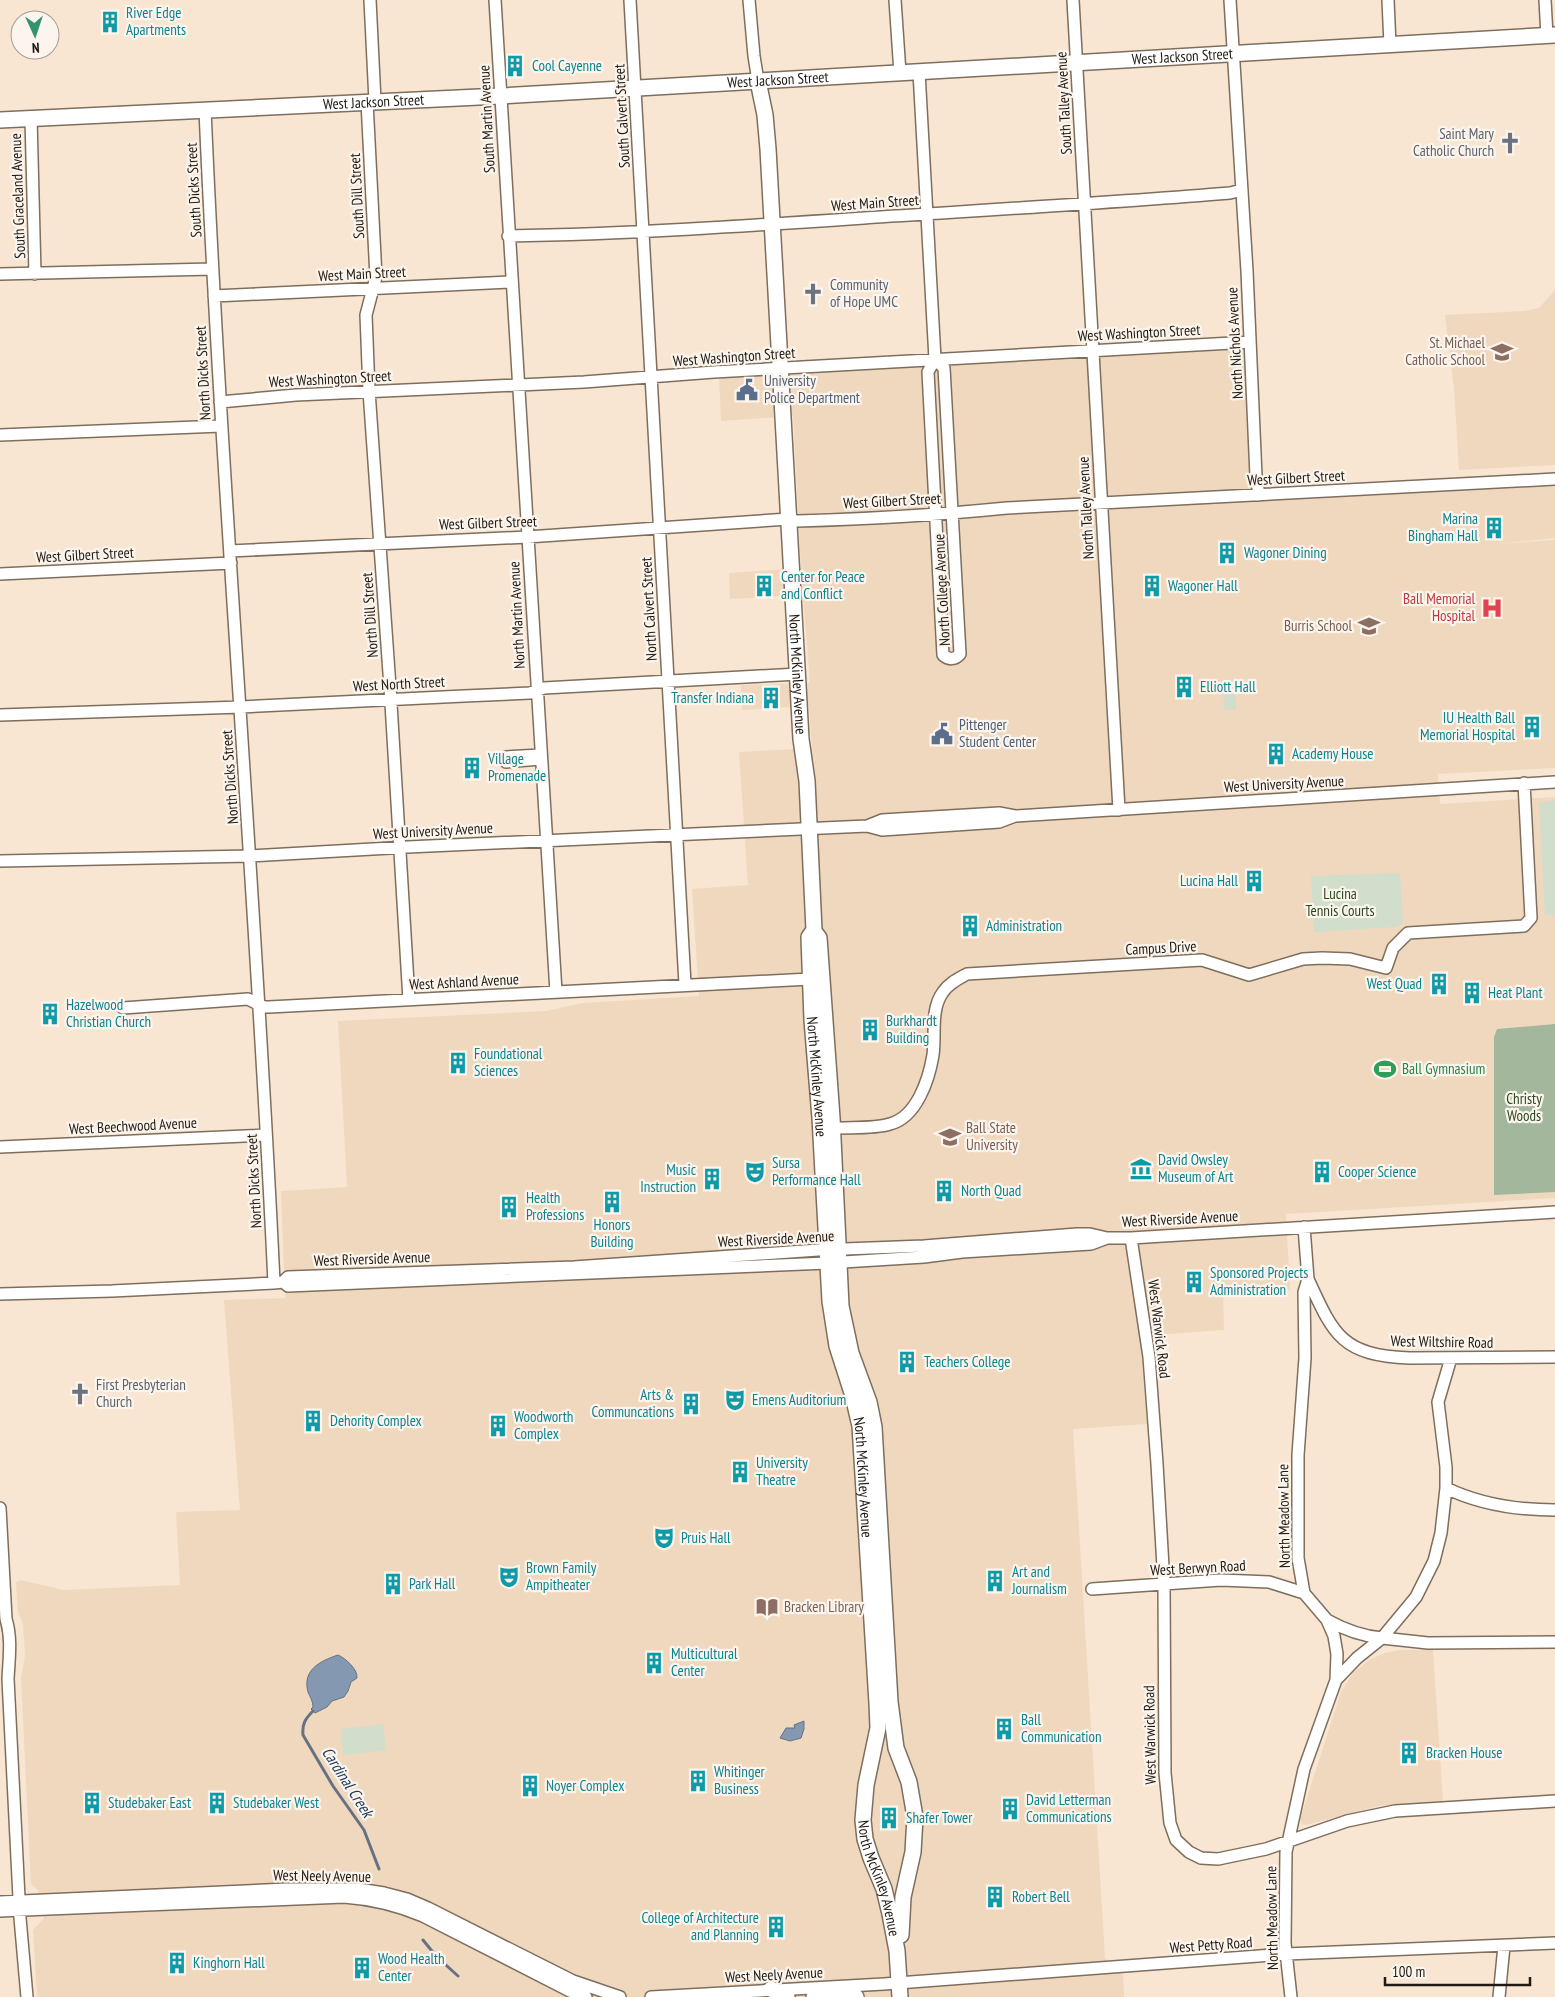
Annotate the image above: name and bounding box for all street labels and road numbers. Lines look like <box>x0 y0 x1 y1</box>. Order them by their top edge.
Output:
street label: West Jackson Street <box>1131 44 1233 68</box>
street label: South Talley Avenue <box>1051 51 1076 155</box>
street label: South Calvert Street <box>609 63 634 169</box>
street label: South Martin Avenue <box>474 65 499 173</box>
street label: West Jackson Street <box>727 67 829 92</box>
street label: West Jackson Street <box>322 90 425 113</box>
street label: South Graceland Avenue <box>6 133 29 259</box>
street label: South Dicks Street <box>182 142 205 238</box>
street label: South Dill Street <box>345 153 368 239</box>
street label: West Main Street <box>831 190 919 215</box>
street label: West Main Street <box>318 262 406 285</box>
street label: North Nichols Avenue <box>1222 287 1247 399</box>
street label: West Washington Street <box>1077 320 1201 345</box>
street label: North Dicks Street <box>191 325 214 421</box>
street label: West Washington Street <box>672 343 796 370</box>
street label: West Washington Street <box>268 366 392 391</box>
street label: North Talley Avenue <box>1073 456 1098 560</box>
street label: West Gilbert Street <box>1247 465 1345 490</box>
street label: West Gilbert Street <box>843 488 941 513</box>
street label: West Gilbert Street <box>439 511 537 534</box>
street label: North College Avenue <box>929 533 954 647</box>
street label: West Gilbert Street <box>36 542 134 567</box>
street label: North Calvert Street <box>636 557 661 661</box>
street label: North Martin Avenue <box>504 561 529 669</box>
street label: North Dill Street <box>357 572 382 658</box>
street label: North McKinley Avenue <box>785 614 811 735</box>
street label: West North Street <box>352 672 445 695</box>
street label: North Dicks Street <box>217 729 242 825</box>
street label: West University Avenue <box>1223 771 1344 796</box>
street label: West University Avenue <box>372 818 493 843</box>
street label: Campus Drive <box>1125 936 1197 959</box>
street label: West Ashland Avenue <box>409 969 519 994</box>
street label: North McKinley Avenue <box>803 1016 831 1137</box>
street label: West Beechwood Avenue <box>68 1113 197 1138</box>
street label: North Dicks Street <box>242 1133 265 1229</box>
street label: West Riverside Avenue <box>1121 1206 1239 1231</box>
street label: West Riverside Avenue <box>717 1226 835 1251</box>
street label: West Riverside Avenue <box>313 1247 430 1270</box>
street label: West Warwick Road <box>1144 1279 1175 1379</box>
street label: West Wiltshire Road <box>1390 1331 1494 1352</box>
street label: North McKinley Avenue <box>849 1415 877 1538</box>
street label: North Meadow Lane <box>1273 1464 1294 1568</box>
street label: West Berwyn Road <box>1150 1556 1246 1579</box>
street label: West Warwick Road <box>1139 1685 1160 1785</box>
street label: North McKinley Avenue <box>854 1819 904 1938</box>
street label: West Neely Avenue <box>273 1865 371 1886</box>
street label: North Meadow Lane <box>1261 1866 1282 1970</box>
street label: West Petty Road <box>1169 1932 1253 1957</box>
street label: West Neely Avenue <box>725 1962 823 1987</box>

